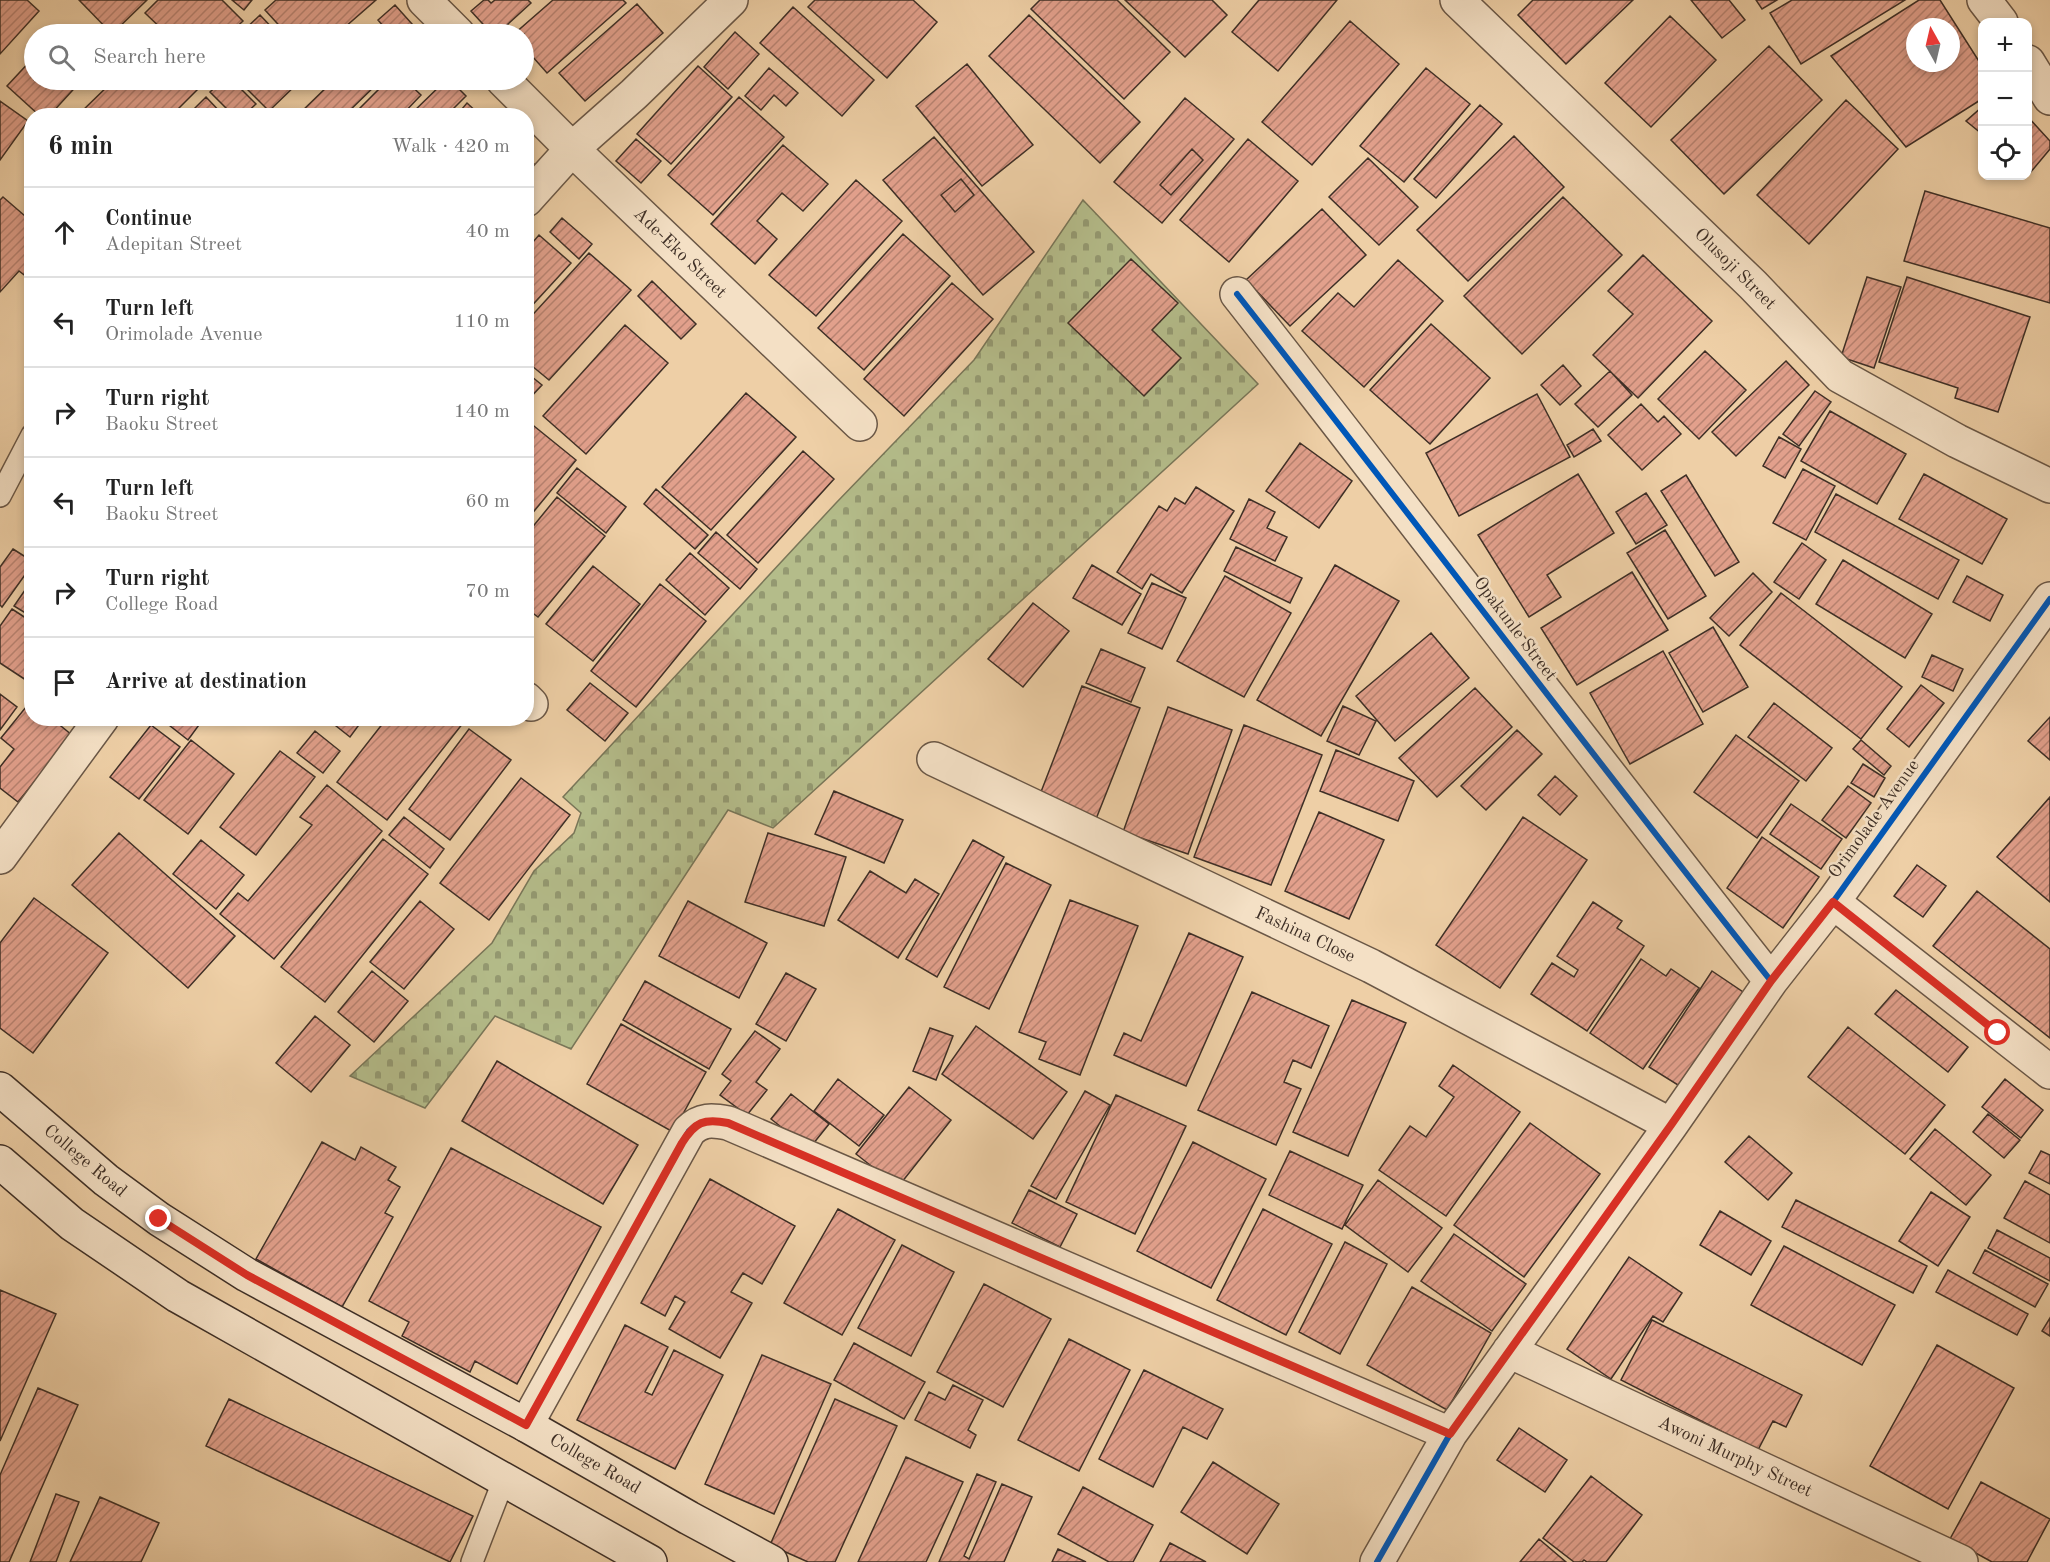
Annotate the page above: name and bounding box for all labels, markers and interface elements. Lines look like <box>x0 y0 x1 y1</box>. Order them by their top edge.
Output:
north arrow <box>1906 18 1960 72</box>
map controls <box>1978 18 2032 180</box>
button: + <box>1978 18 2032 72</box>
search box <box>24 24 534 90</box>
icon: search <box>45 41 78 74</box>
text: Search here <box>93 46 206 68</box>
button: − <box>1978 72 2032 126</box>
button: locate <box>1978 126 2032 180</box>
text: 6 min <box>48 134 113 160</box>
text: Walk · 420 m <box>391 137 510 157</box>
street label: Ade-Eko Street <box>630 204 730 302</box>
text: Continue <box>105 208 192 230</box>
icon: ahead <box>48 216 81 249</box>
text: 40 m <box>465 222 510 242</box>
street label: Olusoji Street <box>1691 225 1779 313</box>
text: Adepitan Street <box>105 235 242 255</box>
text: Turn left <box>105 298 194 320</box>
icon: left <box>48 306 81 339</box>
text: 110 m <box>454 312 510 332</box>
text: Orimolade Avenue <box>105 325 262 345</box>
text: Turn right <box>105 388 209 410</box>
icon: right <box>48 396 81 429</box>
text: 140 m <box>454 402 510 422</box>
text: Baoku Street <box>105 415 218 435</box>
text: Turn left <box>105 478 194 500</box>
icon: left <box>48 486 81 519</box>
text: 60 m <box>465 492 510 512</box>
text: Baoku Street <box>105 505 218 525</box>
text: Turn right <box>105 568 209 590</box>
street label: Opakunle Street <box>1470 574 1560 684</box>
icon: right <box>48 576 81 609</box>
text: 70 m <box>465 582 510 602</box>
text: College Road <box>105 595 218 615</box>
icon: arrive <box>48 666 81 699</box>
text: Arrive at destination <box>105 671 307 693</box>
street label: Orimolade Avenue <box>1825 756 1923 882</box>
street label: Fashina Close <box>1252 904 1358 966</box>
route start <box>1984 1019 2010 1045</box>
street label: College Road <box>40 1121 130 1201</box>
route end <box>145 1205 171 1231</box>
street label: Awoni Murphy Street <box>1655 1413 1815 1501</box>
street label: College Road <box>546 1431 644 1497</box>

